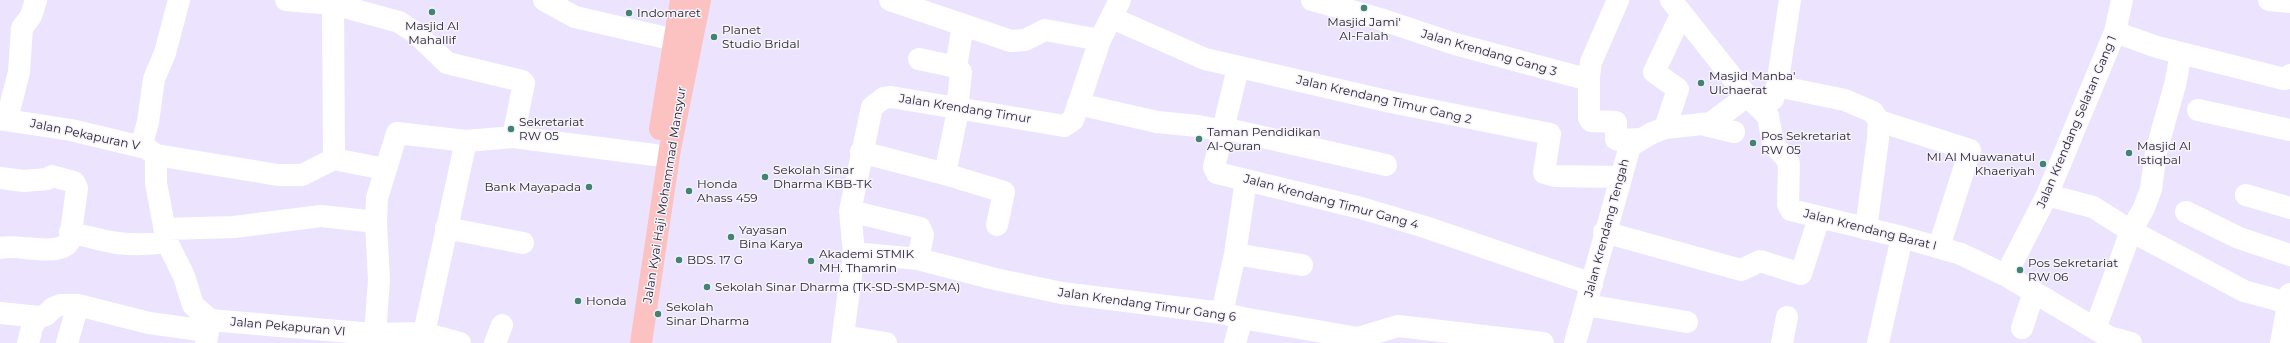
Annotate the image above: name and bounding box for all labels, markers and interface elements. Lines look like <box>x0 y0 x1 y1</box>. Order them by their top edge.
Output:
marker: Masjid Jami' Al-Falah <box>1359 3 1369 13</box>
place label: Indomaret <box>637 6 701 20</box>
marker: Masjid Al Mahallif <box>427 7 437 17</box>
marker: Indomaret <box>624 8 634 18</box>
place label: Masjid Jami' Al-Falah <box>1327 15 1401 43</box>
place label: Masjid Al Mahallif <box>405 19 459 47</box>
place label: Planet Studio Bridal <box>722 23 800 51</box>
street label: Jalan Krendang Gang 3 <box>1420 27 1558 79</box>
marker: Planet Studio Bridal <box>709 32 719 42</box>
street label: Jalan Krendang Selatan Gang 1 <box>2034 34 2120 210</box>
place label: Masjid Manba' Ulchaerat <box>1709 69 1795 97</box>
street label: Jalan Krendang Timur Gang 2 <box>1295 73 1473 127</box>
marker: Masjid Manba' Ulchaerat <box>1696 78 1706 88</box>
street label: Jalan Kyai Haji Mohammad Mansyur <box>641 86 689 304</box>
street label: Jalan Krendang Timur <box>898 91 1032 127</box>
place label: Sekretariat RW 05 <box>519 115 584 143</box>
street label: Jalan Pekapuran V <box>29 116 141 154</box>
marker: Sekretariat RW 05 <box>506 124 516 134</box>
place label: Taman Pendidikan Al-Quran <box>1207 125 1320 153</box>
place label: Pos Sekretariat RW 05 <box>1761 129 1851 157</box>
marker: Taman Pendidikan Al-Quran <box>1194 134 1204 144</box>
marker: Pos Sekretariat RW 05 <box>1748 138 1758 148</box>
place label: Masjid Al Istiqbal <box>2137 139 2191 167</box>
marker: Masjid Al Istiqbal <box>2124 148 2134 158</box>
place label: MI Al Muawanatul Khaeriyah <box>1927 150 2035 178</box>
street label: Jalan Krendang Tengah <box>1582 157 1632 299</box>
marker: MI Al Muawanatul Khaeriyah <box>2038 159 2048 169</box>
place label: Sekolah Sinar Dharma KBB-TK <box>773 163 872 191</box>
marker: Sekolah Sinar Dharma KBB-TK <box>760 172 770 182</box>
street label: Jalan Krendang Timur Gang 4 <box>1242 172 1420 232</box>
place label: Honda Ahass 459 <box>697 177 758 205</box>
place label: Bank Mayapada <box>484 180 581 194</box>
marker: Bank Mayapada <box>584 182 594 192</box>
marker: Honda Ahass 459 <box>684 186 694 196</box>
street label: Jalan Krendang Barat I <box>1802 206 1938 254</box>
place label: Yayasan Bina Karya <box>739 223 803 251</box>
marker: Yayasan Bina Karya <box>726 232 736 242</box>
place label: Akademi STMIK MH. Thamrin <box>819 247 914 275</box>
place label: BDS. 17 G <box>687 253 743 267</box>
marker: BDS. 17 G <box>674 255 684 265</box>
marker: Akademi STMIK MH. Thamrin <box>806 256 816 266</box>
place label: Pos Sekretariat RW 06 <box>2028 256 2118 284</box>
marker: Pos Sekretariat RW 06 <box>2015 265 2025 275</box>
place label: Sekolah Sinar Dharma (TK-SD-SMP-SMA) <box>715 280 960 294</box>
marker: Sekolah Sinar Dharma (TK-SD-SMP-SMA) <box>702 282 712 292</box>
street label: Jalan Krendang Timur Gang 6 <box>1057 285 1237 325</box>
place label: Honda <box>586 294 627 308</box>
marker: Honda <box>573 296 583 306</box>
place label: Sekolah Sinar Dharma <box>666 300 749 328</box>
marker: Sekolah Sinar Dharma <box>653 309 663 319</box>
street label: Jalan Pekapuran VI <box>230 315 346 339</box>

